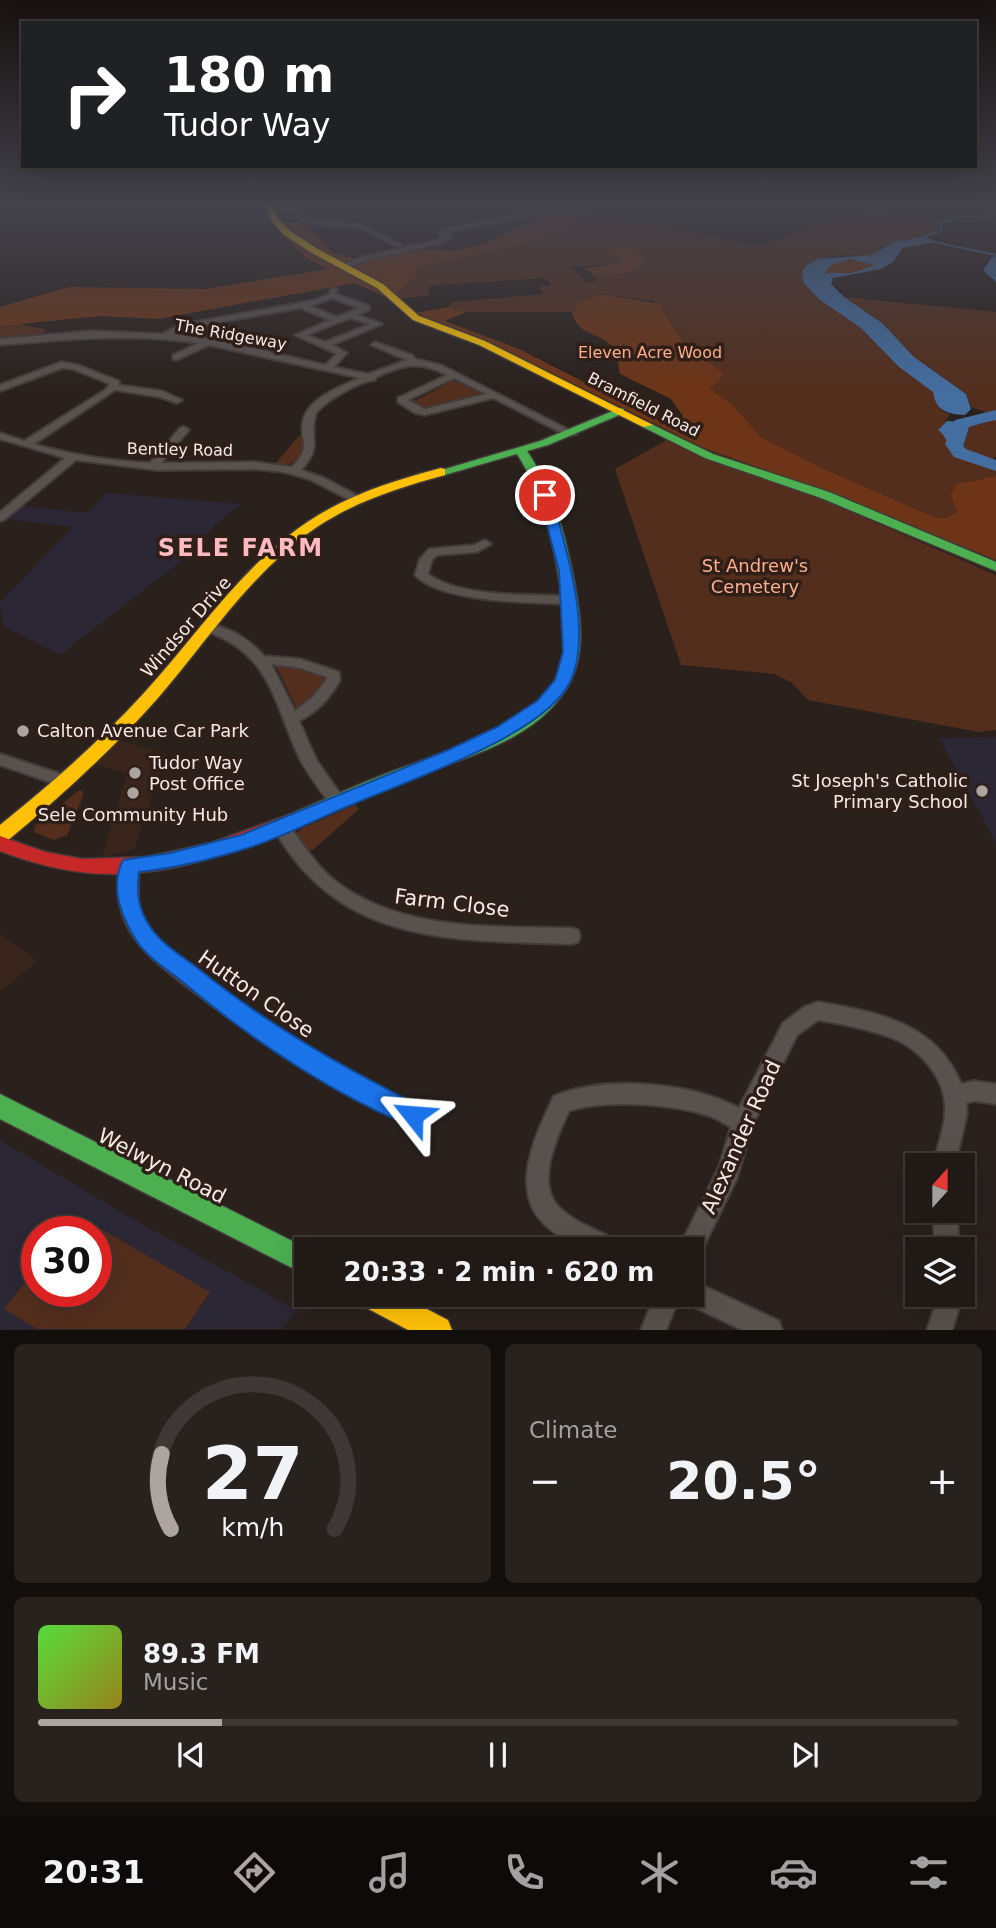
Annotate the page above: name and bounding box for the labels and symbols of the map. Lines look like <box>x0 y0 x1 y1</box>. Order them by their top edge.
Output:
street label: The Ridgeway <box>173 315 288 354</box>
park label: Eleven Acre Wood <box>578 343 722 362</box>
street label: Bramfield Road <box>585 368 703 441</box>
street label: Bentley Road <box>127 439 233 460</box>
pin <box>515 465 575 525</box>
district label: SELE FARM <box>158 534 324 562</box>
park label: St Andrew's Cemetery <box>702 555 808 597</box>
street label: Windsor Drive <box>136 572 235 681</box>
place label: Calton Avenue Car Park <box>37 720 250 741</box>
marker: Calton Avenue Car Park <box>15 723 31 739</box>
place label: Tudor Way Post Office <box>148 752 245 794</box>
marker: Tudor Way Post Office <box>127 765 143 781</box>
place label: St Joseph's Catholic Primary School <box>791 770 968 812</box>
marker: St Joseph's Catholic Primary School <box>974 783 990 799</box>
marker: Sele Community Hub <box>125 785 141 801</box>
place label: Sele Community Hub <box>38 804 228 825</box>
street label: Farm Close <box>393 884 511 922</box>
street label: Hutton Close <box>194 945 318 1043</box>
street label: Alexander Road <box>696 1056 786 1218</box>
position arrow <box>376 1078 450 1152</box>
street label: Welwyn Road <box>94 1123 230 1209</box>
north arrow <box>905 1153 975 1223</box>
speed limit sign: 30 <box>21 1216 112 1307</box>

